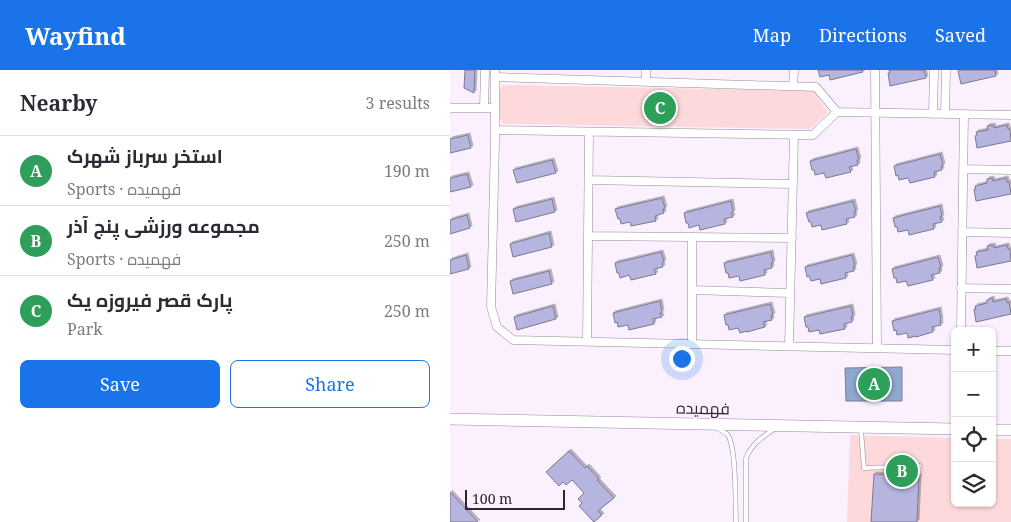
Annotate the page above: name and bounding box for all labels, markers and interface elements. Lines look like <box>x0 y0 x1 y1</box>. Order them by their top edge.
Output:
text: Wayfind <box>25 19 126 52</box>
text: Map <box>753 23 791 47</box>
text: Directions <box>819 23 907 47</box>
text: Saved <box>935 23 986 47</box>
text: Nearby <box>20 89 98 117</box>
pin: C <box>644 89 676 127</box>
text: 3 results <box>366 92 430 114</box>
text: استخر سرباز شهرک <box>67 143 223 169</box>
text: A <box>30 160 42 182</box>
text: 190 m <box>384 160 430 182</box>
text: Sports · فهمیده <box>67 178 181 200</box>
text: مجموعه ورزشی پنج آذر <box>67 213 260 239</box>
text: B <box>31 230 41 252</box>
text: 250 m <box>384 230 430 252</box>
text: Sports · فهمیده <box>67 248 181 270</box>
text: پارک قصر فیروزه یک <box>67 287 232 313</box>
text: C <box>31 300 41 322</box>
text: 250 m <box>384 300 430 322</box>
text: Park <box>67 318 103 340</box>
map controls <box>951 327 996 507</box>
button: + <box>951 327 996 372</box>
your location <box>669 346 695 372</box>
button: Save <box>20 360 220 408</box>
button: Share <box>230 360 430 408</box>
pin: A <box>858 365 890 403</box>
button: − <box>951 372 996 417</box>
street label: فهمیده <box>676 397 730 419</box>
button: locate <box>951 417 996 462</box>
pin: B <box>886 452 918 490</box>
button: layers <box>951 462 996 507</box>
scale bar <box>465 487 565 510</box>
text: 100 m <box>472 489 512 508</box>

